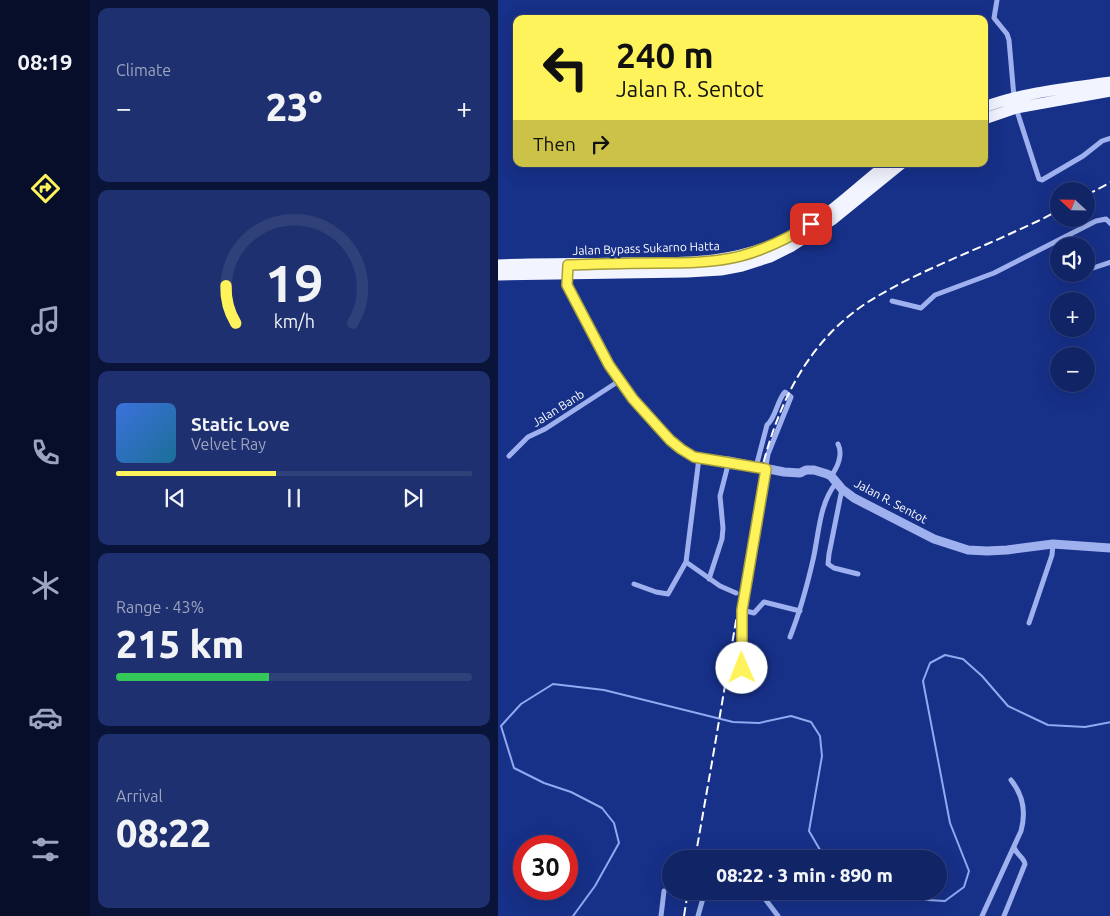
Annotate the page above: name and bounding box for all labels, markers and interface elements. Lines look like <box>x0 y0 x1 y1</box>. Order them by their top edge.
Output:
icon: left <box>533 35 598 100</box>
text: 240 m <box>616 35 714 75</box>
text: 08:19 <box>17 49 73 74</box>
text: Climate <box>116 61 171 79</box>
text: Jalan R. Sentot <box>616 76 764 101</box>
text: 23° <box>266 86 322 128</box>
text: − <box>116 92 132 123</box>
text: + <box>456 92 472 123</box>
icon: right <box>586 130 614 158</box>
text: Then <box>533 133 576 155</box>
icon: directions <box>28 171 63 206</box>
north arrow <box>1050 182 1096 228</box>
map controls <box>1050 182 1095 392</box>
pin <box>790 203 832 245</box>
icon: arrive <box>797 210 825 238</box>
button: sound <box>1050 237 1095 282</box>
street label: Jalan Bypass Sukarno Hatta <box>572 239 720 257</box>
text: 19 <box>265 254 323 312</box>
button: + <box>1050 292 1095 337</box>
icon: music <box>28 303 63 338</box>
text: km/h <box>273 311 315 331</box>
button: − <box>1050 347 1095 392</box>
street label: Jalan Banb <box>530 387 586 429</box>
text: Static Love <box>191 413 290 435</box>
icon: phone <box>28 435 63 470</box>
text: Velvet Ray <box>191 435 266 453</box>
street label: Jalan R. Sentot <box>852 476 930 526</box>
icon: previous <box>161 484 189 512</box>
icon: pause <box>280 484 308 512</box>
icon: next <box>399 484 427 512</box>
icon: climate <box>28 568 63 603</box>
text: Range · 43% <box>116 598 204 616</box>
text: 215 km <box>116 623 244 665</box>
position arrow <box>715 641 767 693</box>
icon: car <box>28 700 63 735</box>
text: Arrival <box>116 787 163 805</box>
text: 08:22 <box>116 812 211 854</box>
icon: filters <box>28 832 63 867</box>
speed limit sign: 30 <box>513 835 578 900</box>
text: 08:22 · 3 min · 890 m <box>716 864 893 886</box>

